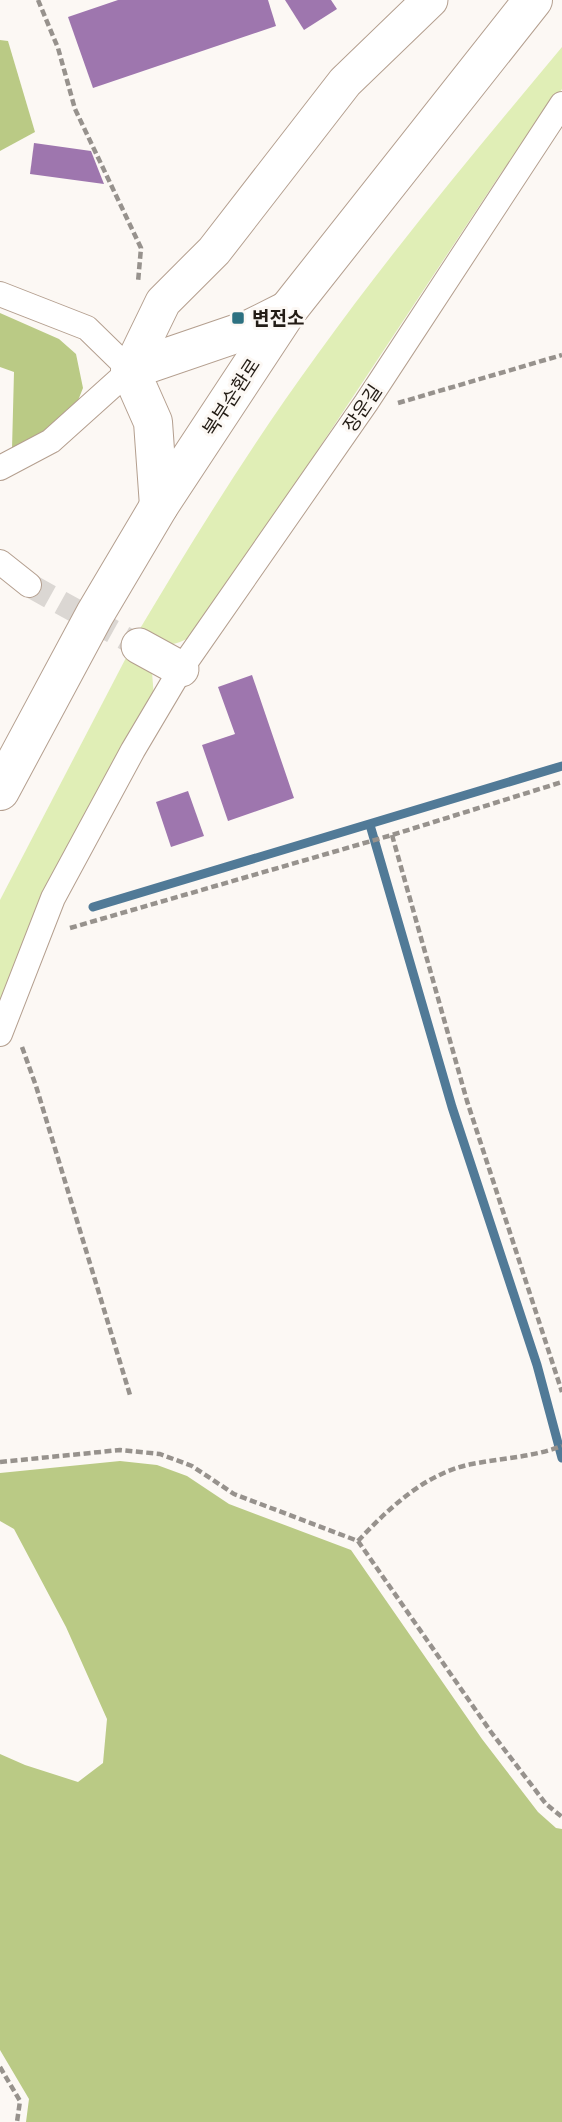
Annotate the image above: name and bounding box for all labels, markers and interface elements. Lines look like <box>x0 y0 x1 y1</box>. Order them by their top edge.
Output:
place label: 변전소 <box>252 303 304 332</box>
marker: 변전소 <box>230 310 246 326</box>
street label: 북부순환로 <box>195 352 267 441</box>
street label: 장운길 <box>335 378 388 438</box>

